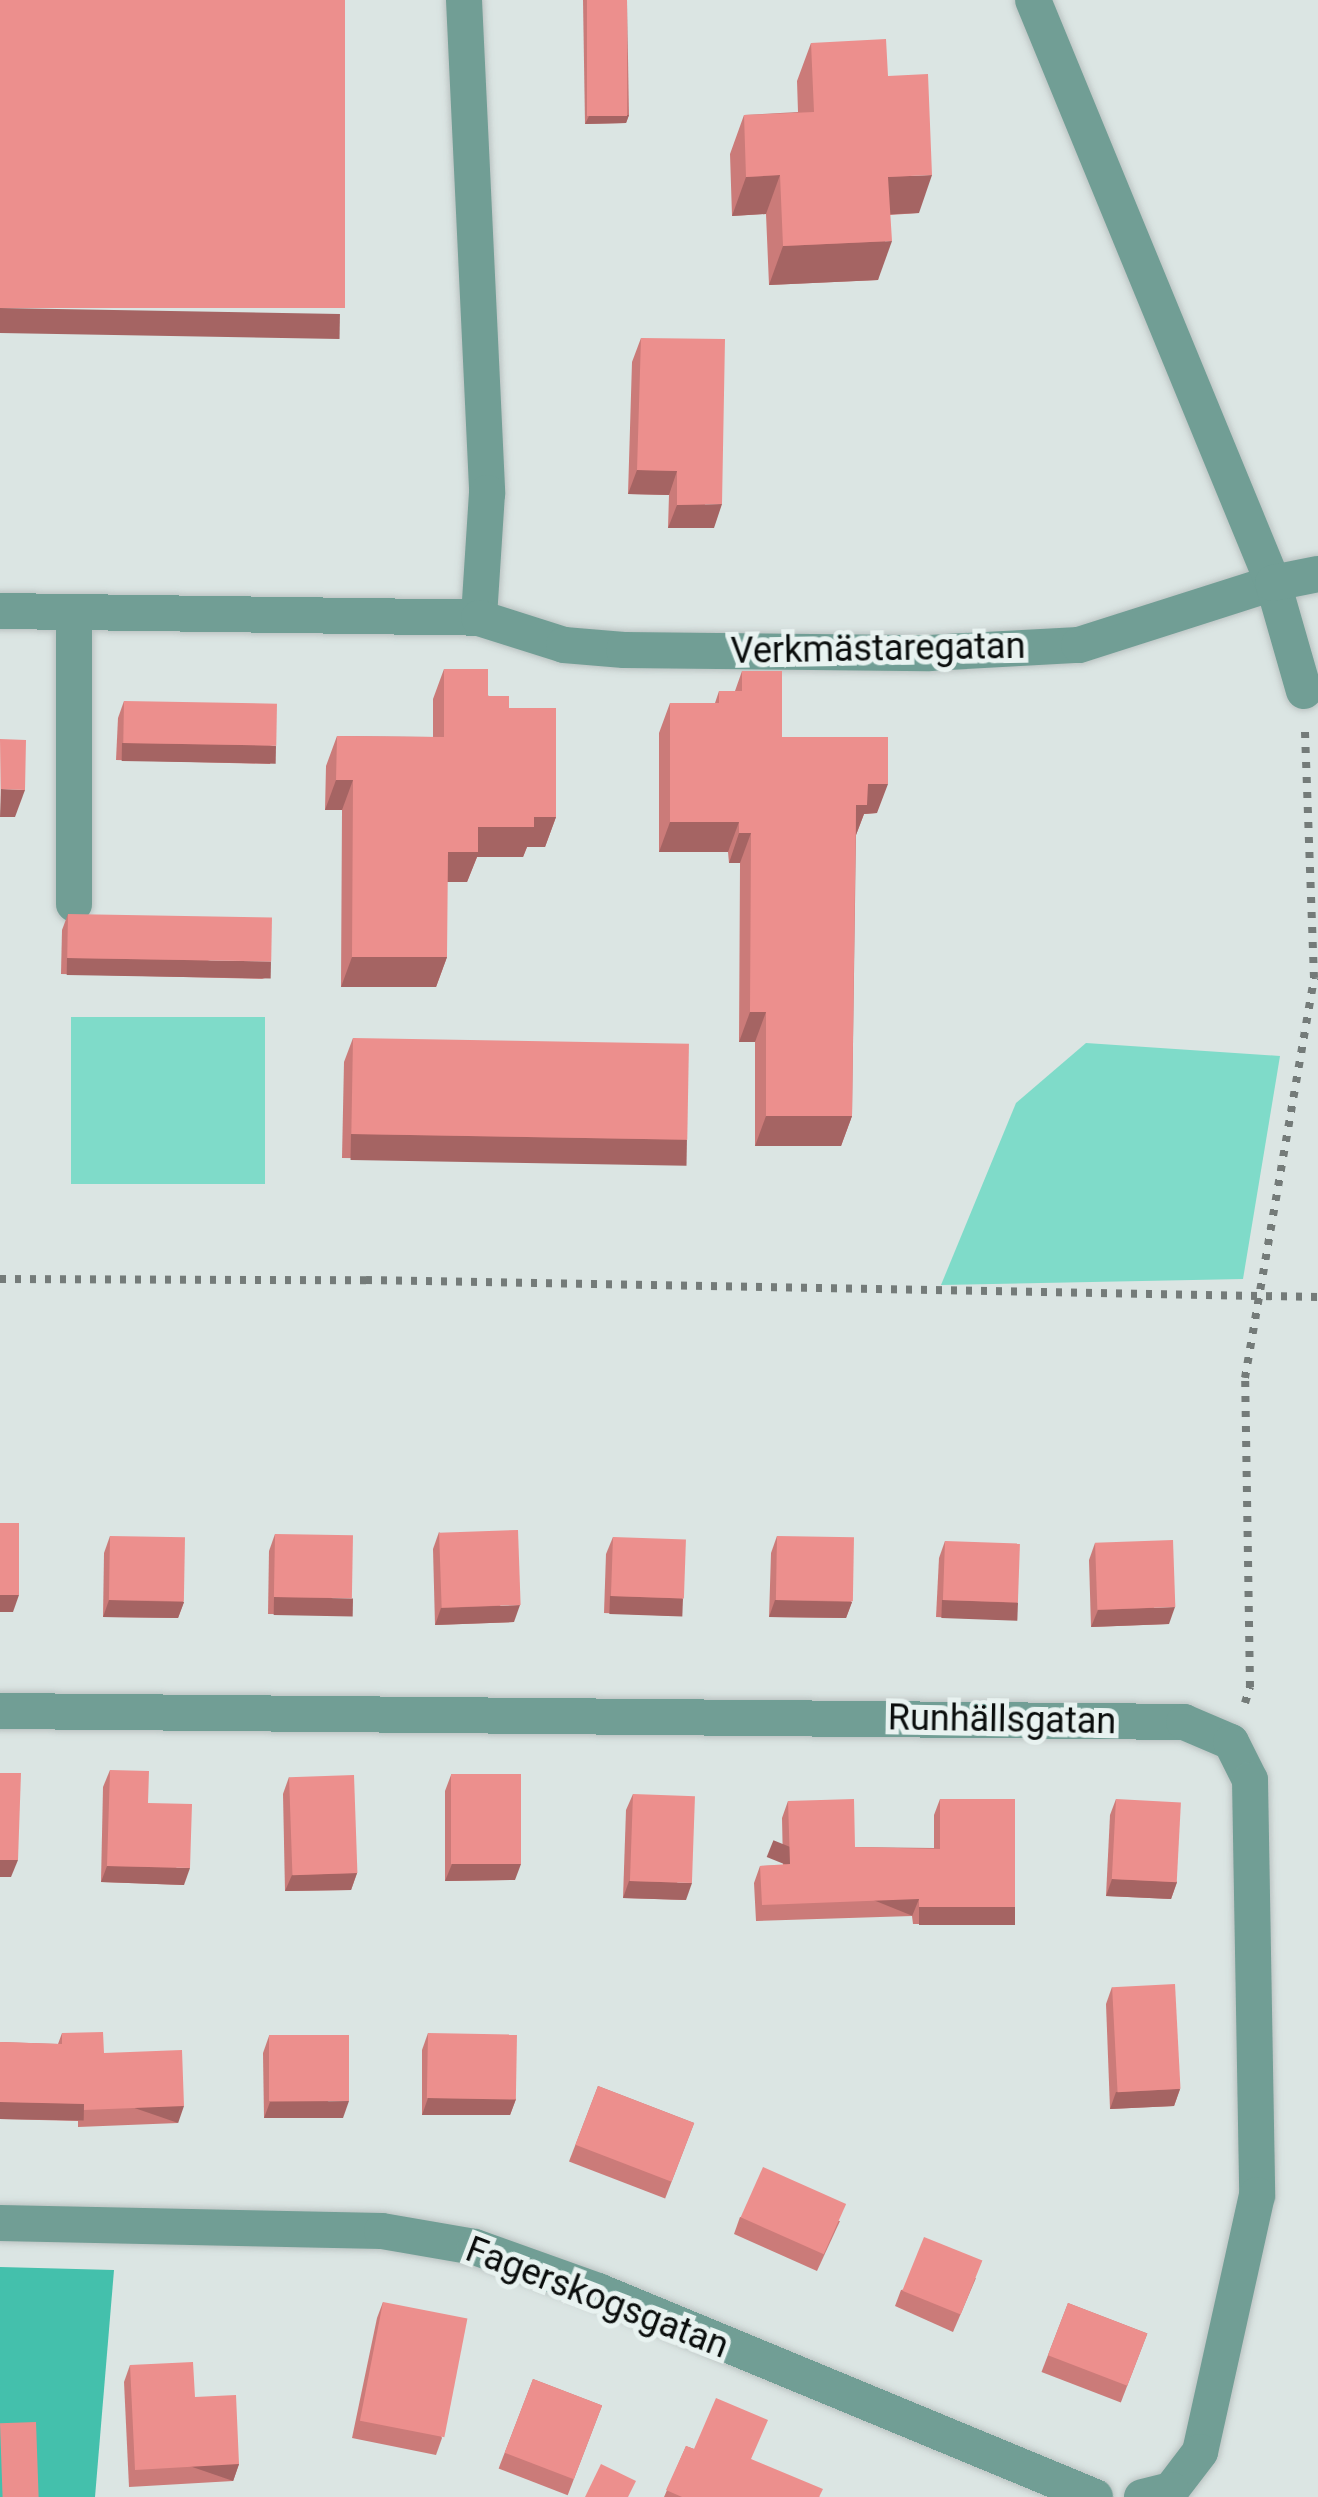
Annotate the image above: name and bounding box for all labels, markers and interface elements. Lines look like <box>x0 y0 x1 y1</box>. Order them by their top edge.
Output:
street label: Verkmästaregatan <box>730 625 1026 673</box>
street label: Runhällsgatan <box>887 1696 1117 1744</box>
street label: Fagerskogsgatan <box>460 2228 734 2368</box>

